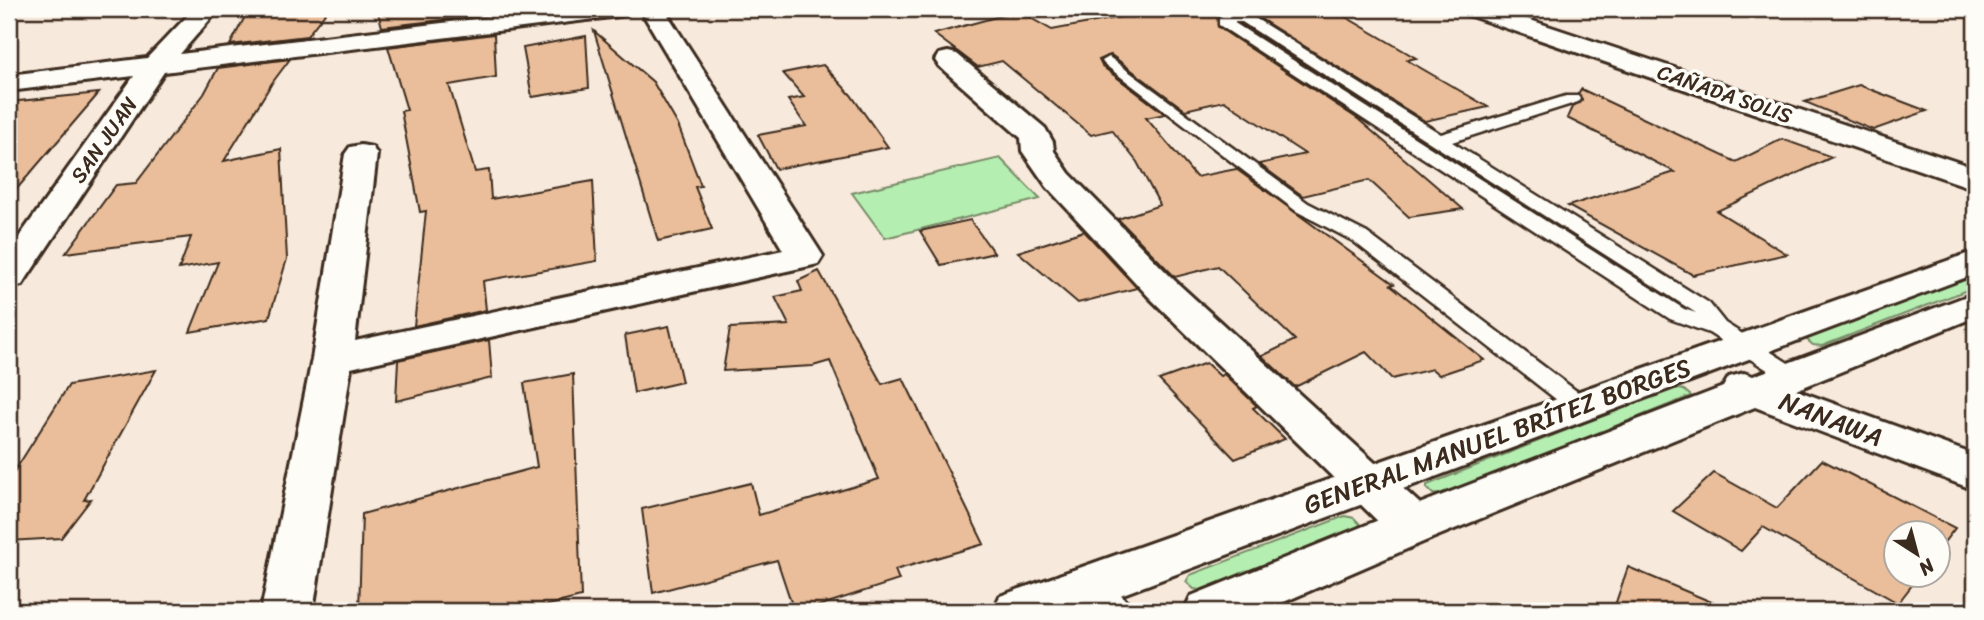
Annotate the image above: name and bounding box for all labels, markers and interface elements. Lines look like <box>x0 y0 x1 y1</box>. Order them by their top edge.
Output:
street label: CAÑADA SOLIS <box>1652 53 1798 135</box>
street label: SAN JUAN <box>60 88 148 191</box>
street label: GENERAL MANUEL BRÍTEZ BORGES <box>1297 344 1697 528</box>
street label: NANAWA <box>1772 378 1890 460</box>
north arrow <box>1882 518 1952 588</box>
text: N <box>1911 550 1943 585</box>

